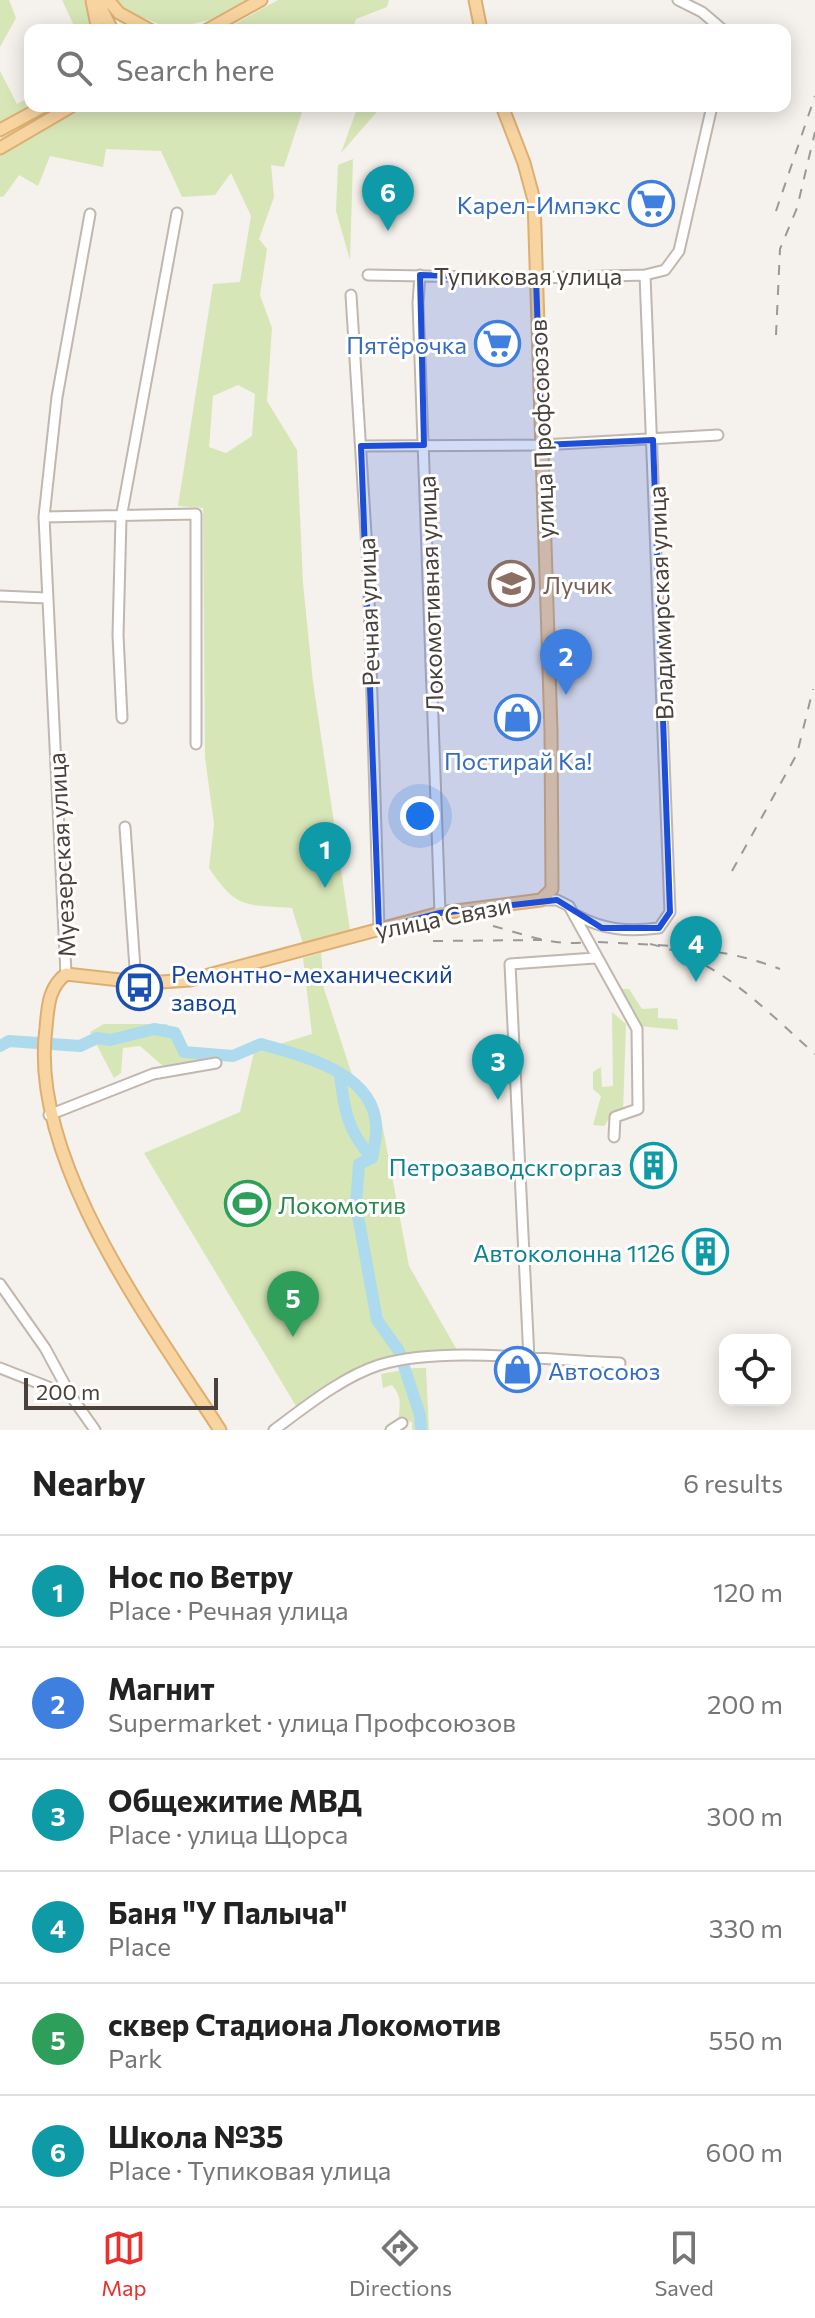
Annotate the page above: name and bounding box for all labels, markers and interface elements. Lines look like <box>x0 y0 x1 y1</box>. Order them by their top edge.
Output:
search box <box>24 24 791 112</box>
icon: search <box>52 46 96 90</box>
text: Search here <box>116 50 275 87</box>
pin: 6 <box>362 165 414 231</box>
supermarket icon: Карел-Импэкс <box>628 180 676 228</box>
place label: Карел-Импэкс <box>457 190 621 219</box>
street label: Тупиковая улица <box>434 261 622 290</box>
street label: улица Профсоюзов <box>523 319 559 539</box>
supermarket icon: Пятёрочка <box>474 320 522 368</box>
place label: Пятёрочка <box>346 330 467 359</box>
street label: Локомотивная улица <box>411 475 449 713</box>
street label: Владимирская улица <box>641 485 679 721</box>
street label: Речная улица <box>351 537 385 687</box>
school or university icon: Лучик <box>488 560 536 608</box>
place label: Лучик <box>543 570 613 599</box>
pin: 2 <box>540 629 592 695</box>
shop icon: Постирай Ка! <box>494 694 542 742</box>
place label: Постирай Ка! <box>444 746 592 775</box>
street label: Муезерская улица <box>41 752 81 958</box>
your location <box>400 796 440 836</box>
pin: 1 <box>299 822 351 888</box>
street label: улица Связи <box>373 890 513 944</box>
pin: 4 <box>670 916 722 982</box>
place label: Ремонтно-механический завод <box>171 959 453 1016</box>
bus stop icon: Ремонтно-механический завод <box>116 963 164 1011</box>
pin: 3 <box>472 1034 524 1100</box>
building icon: Петрозаводскгоргаз <box>629 1142 677 1190</box>
place label: Петрозаводскгоргаз <box>389 1152 622 1181</box>
sports icon: Локомотив <box>223 1180 271 1228</box>
place label: Локомотив <box>278 1190 406 1219</box>
building icon: Автоколонна 1126 <box>682 1228 730 1276</box>
place label: Автоколонна 1126 <box>473 1238 675 1267</box>
pin: 5 <box>267 1271 319 1337</box>
map controls <box>719 1334 791 1406</box>
button: locate <box>719 1334 791 1406</box>
shop icon: Автосоюз <box>493 1346 541 1394</box>
place label: Автосоюз <box>548 1356 660 1385</box>
scale bar <box>24 1374 218 1410</box>
text: 200 m <box>36 1378 100 1405</box>
text: Nearby <box>32 1461 146 1503</box>
text: 6 results <box>683 1467 783 1498</box>
text: Нос по Ветру <box>108 1557 294 1594</box>
text: 1 <box>52 1576 64 1607</box>
text: 120 m <box>713 1576 783 1607</box>
text: Place · Речная улица <box>108 1594 349 1625</box>
text: Магнит <box>108 1669 215 1706</box>
text: 2 <box>51 1688 65 1719</box>
text: 200 m <box>707 1688 783 1719</box>
text: Supermarket · улица Профсоюзов <box>108 1706 516 1737</box>
text: Общежитие МВД <box>108 1781 362 1818</box>
text: 3 <box>50 1800 66 1831</box>
text: 300 m <box>707 1800 783 1831</box>
text: Place · улица Щорса <box>108 1818 348 1849</box>
text: Баня "У Палыча" <box>108 1893 347 1930</box>
text: 4 <box>50 1912 66 1943</box>
text: 330 m <box>709 1912 783 1943</box>
text: Place <box>108 1930 171 1961</box>
text: сквер Стадиона Локомотив <box>108 2005 501 2042</box>
text: 5 <box>50 2024 66 2055</box>
text: 550 m <box>708 2024 783 2055</box>
text: Park <box>108 2042 162 2073</box>
text: Школа №35 <box>108 2117 284 2154</box>
text: 6 <box>50 2136 66 2167</box>
text: 600 m <box>706 2136 783 2167</box>
text: Place · Тупиковая улица <box>108 2154 391 2185</box>
tab: Map <box>101 2226 147 2301</box>
tab: Directions <box>349 2226 452 2301</box>
tab: Saved <box>654 2226 714 2301</box>

